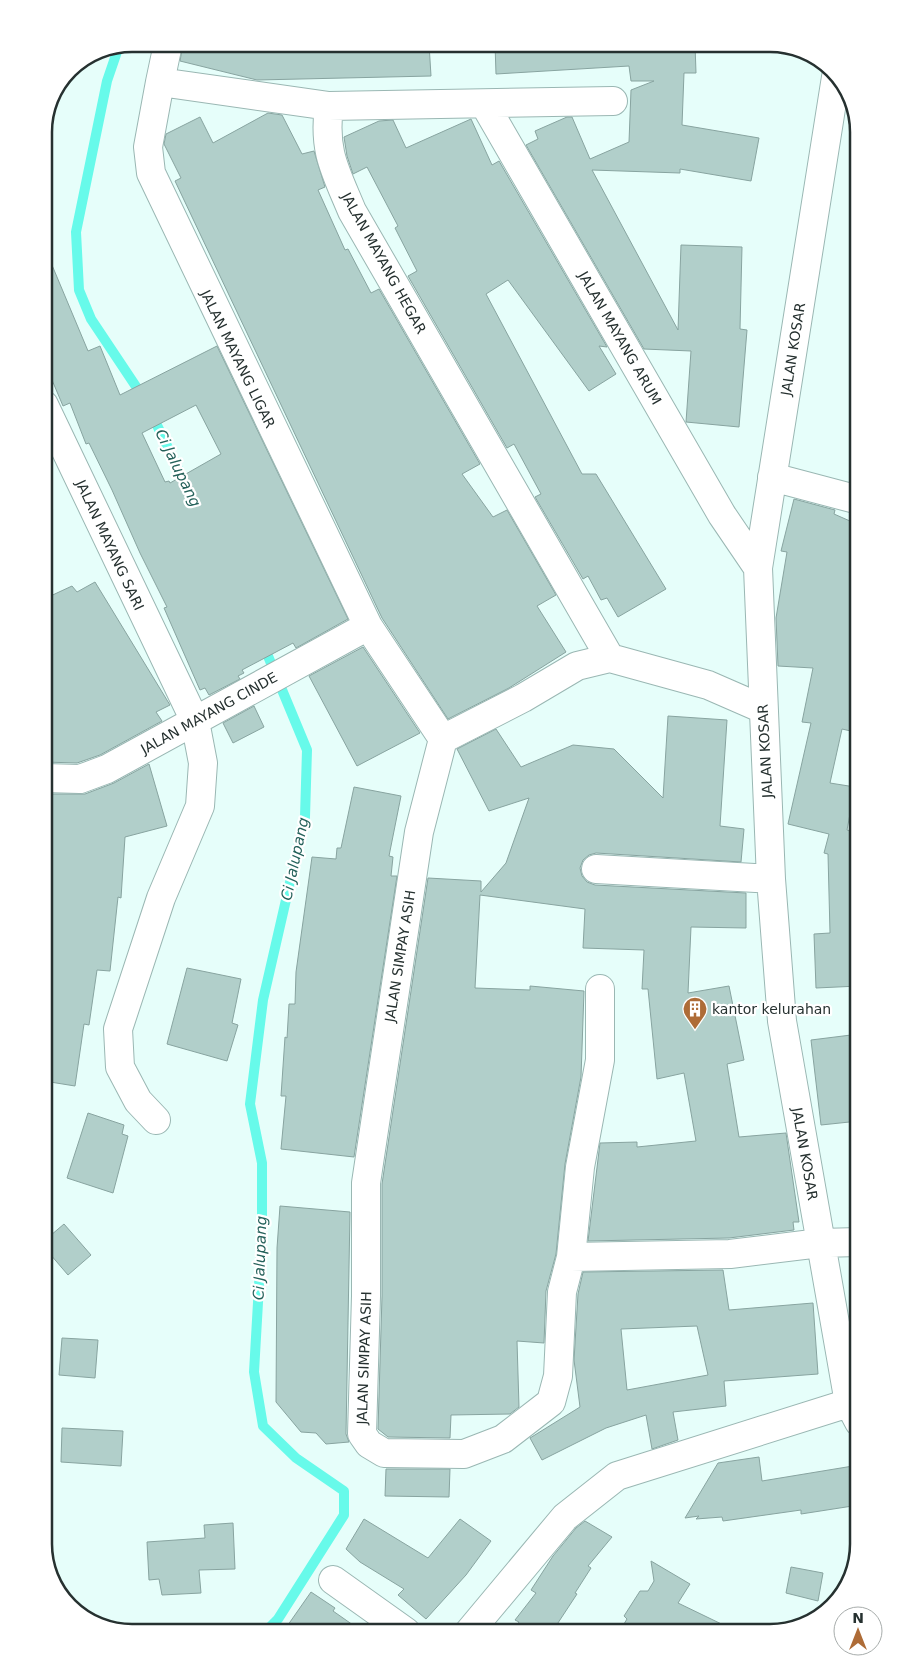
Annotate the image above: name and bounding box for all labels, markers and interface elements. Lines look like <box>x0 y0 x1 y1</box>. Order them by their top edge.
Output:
street label: JALAN MAYANG HEGAR <box>338 189 430 337</box>
street label: JALAN MAYANG ARUM <box>575 268 665 407</box>
street label: JALAN MAYANG LIGAR <box>197 286 279 431</box>
street label: JALAN KOSAR <box>778 301 808 398</box>
water label: Ci Jalupang <box>151 426 205 510</box>
street label: JALAN MAYANG SARI <box>72 476 147 613</box>
street label: JALAN MAYANG CINDE <box>137 669 280 758</box>
street label: JALAN KOSAR <box>755 703 776 799</box>
water label: Ci Jalupang <box>277 816 313 902</box>
street label: JALAN SIMPAY ASIH <box>382 889 418 1024</box>
building icon: kantor kelurahan <box>682 996 708 1030</box>
place label: kantor kelurahan <box>712 1001 831 1017</box>
street label: JALAN KOSAR <box>789 1105 821 1202</box>
water label: Ci Jalupang <box>250 1215 270 1301</box>
street label: JALAN SIMPAY ASIH <box>354 1291 374 1426</box>
north arrow <box>833 1606 883 1656</box>
text: N <box>852 1610 864 1626</box>

